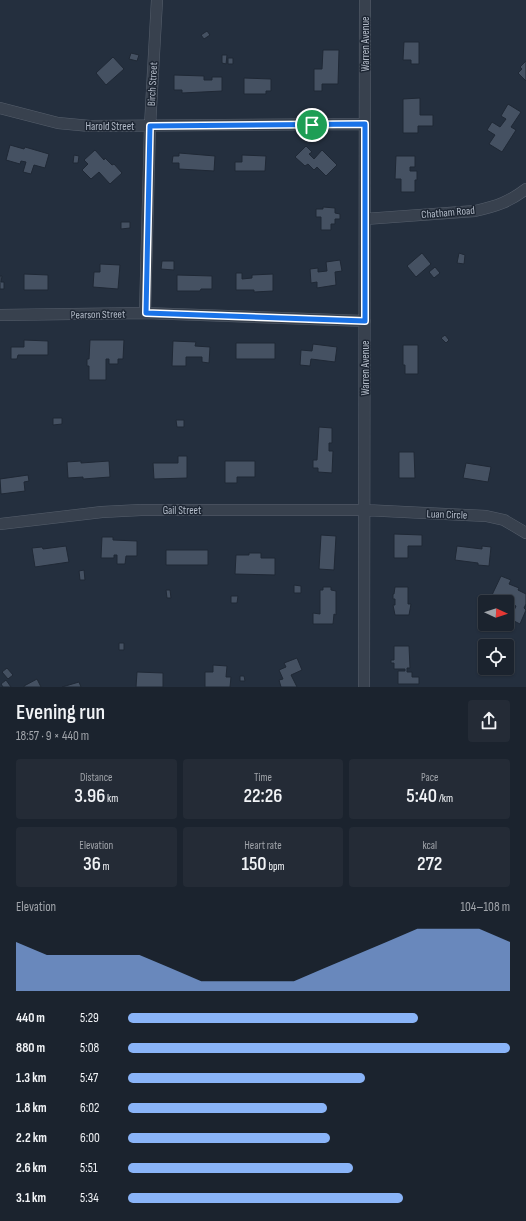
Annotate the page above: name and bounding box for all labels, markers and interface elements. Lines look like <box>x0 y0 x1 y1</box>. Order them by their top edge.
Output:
street label: Warren Avenue <box>359 16 372 72</box>
street label: Birch Street <box>145 61 160 106</box>
pin <box>295 108 329 142</box>
icon: arrive <box>301 114 323 136</box>
street label: Harold Street <box>86 120 135 133</box>
street label: Chatham Road <box>421 204 476 221</box>
street label: Pearson Street <box>71 308 126 321</box>
street label: Warren Avenue <box>359 340 372 396</box>
street label: Gail Street <box>163 504 202 517</box>
street label: Luan Circle <box>426 507 467 522</box>
north arrow <box>478 595 514 631</box>
map controls <box>478 595 514 675</box>
button: locate <box>478 639 514 675</box>
text: Evening run <box>16 699 105 726</box>
button: share <box>468 700 510 742</box>
text: 18:57 · 9 × 440 m <box>16 728 89 744</box>
text: Distance <box>80 771 113 784</box>
text: Time <box>254 771 272 784</box>
text: Pace <box>421 771 438 784</box>
text: 3.96 <box>74 784 105 808</box>
text: 22:26 <box>244 784 282 808</box>
text: 5:40 <box>406 784 437 808</box>
text: km <box>105 792 118 805</box>
text: /km <box>437 792 453 805</box>
text: Elevation <box>79 839 113 852</box>
text: Heart rate <box>244 839 282 852</box>
text: kcal <box>422 839 437 852</box>
text: 36 <box>83 852 101 876</box>
text: 150 <box>241 852 267 876</box>
text: 272 <box>417 852 442 876</box>
text: m <box>101 860 110 873</box>
text: bpm <box>267 860 285 873</box>
text: Elevation <box>16 899 56 915</box>
text: 104–108 m <box>461 899 510 915</box>
text: 440 m <box>16 1010 45 1026</box>
text: 5:29 <box>80 1010 99 1026</box>
text: 880 m <box>16 1040 45 1056</box>
text: 5:08 <box>80 1040 99 1056</box>
text: 1.3 km <box>16 1070 46 1086</box>
text: 5:47 <box>80 1070 98 1086</box>
text: 1.8 km <box>16 1100 47 1116</box>
text: 6:02 <box>80 1100 99 1116</box>
text: 2.2 km <box>16 1130 47 1146</box>
text: 6:00 <box>80 1130 100 1146</box>
text: 2.6 km <box>16 1160 47 1176</box>
text: 5:51 <box>80 1160 97 1176</box>
text: 3.1 km <box>16 1190 46 1206</box>
text: 5:34 <box>80 1190 99 1206</box>

